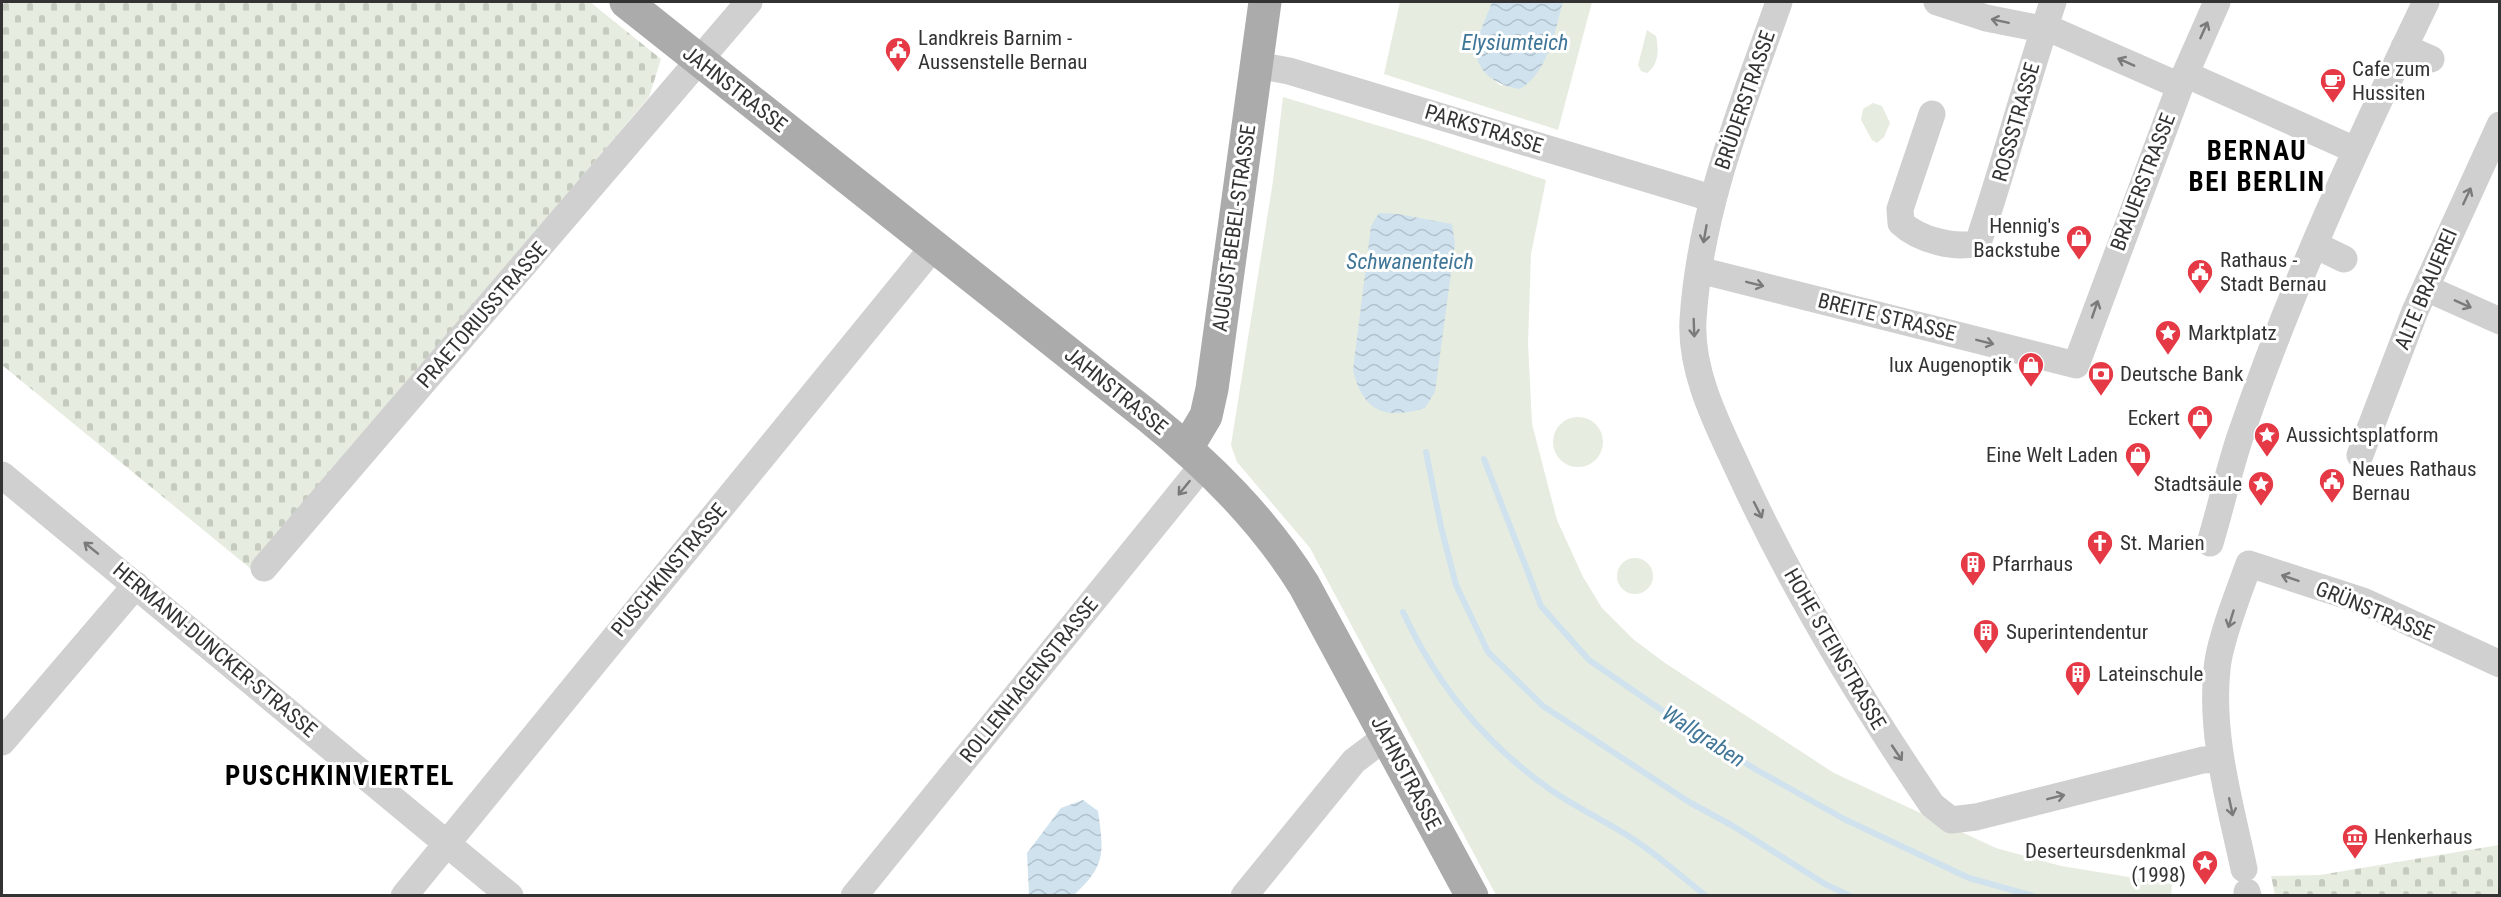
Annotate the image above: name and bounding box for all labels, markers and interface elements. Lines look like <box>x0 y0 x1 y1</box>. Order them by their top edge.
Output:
one-way arrow <box>1991 15 2010 26</box>
one-way arrow <box>2199 21 2210 40</box>
place label: Landkreis Barnim - Aussenstelle Bernau <box>918 26 1087 74</box>
street label: BRÜDERSTRASSE <box>1710 27 1780 173</box>
water label: Elysiumteich <box>1462 30 1568 55</box>
public building icon: Landkreis Barnim - Aussenstelle Bernau <box>883 35 913 73</box>
street label: JAHNSTRASSE <box>678 41 792 137</box>
one-way arrow <box>2118 56 2136 68</box>
place label: Cafe zum Hussiten <box>2352 57 2430 105</box>
street label: ROSSSTRASSE <box>1988 60 2044 184</box>
cafe icon: Cafe zum Hussiten <box>2318 66 2348 104</box>
street label: PARKSTRASSE <box>1422 100 1546 158</box>
street label: BRAUERSTRASSE <box>2106 110 2180 254</box>
street label: AUGUST-BEBEL-STRASSE <box>1208 123 1260 333</box>
district label: BERNAU BEI BERLIN <box>2189 135 2326 198</box>
one-way arrow <box>2461 188 2473 206</box>
place label: Hennig's Backstube <box>1973 214 2060 262</box>
shop icon: Hennig's Backstube <box>2064 223 2094 261</box>
one-way arrow <box>1699 224 1710 243</box>
street label: ALTE BRAUEREI <box>2390 225 2462 353</box>
street label: PRAETORIUSSTRASSE <box>412 237 552 393</box>
place label: Rathaus - Stadt Bernau <box>2220 248 2327 296</box>
water label: Schwanenteich <box>1346 249 1474 274</box>
public building icon: Rathaus - Stadt Bernau <box>2185 257 2215 295</box>
one-way arrow <box>1746 279 1765 291</box>
street label: BREITE STRASSE <box>1815 288 1959 346</box>
one-way arrow <box>2453 299 2471 310</box>
one-way arrow <box>2091 301 2102 319</box>
one-way arrow <box>1688 318 1699 337</box>
place icon: Marktplatz <box>2153 318 2183 356</box>
place label: Marktplatz <box>2188 321 2277 345</box>
one-way arrow <box>1975 336 1994 348</box>
street label: JAHNSTRASSE <box>1060 342 1172 440</box>
shop icon: lux Augenoptik <box>2016 350 2046 388</box>
place label: lux Augenoptik <box>1889 353 2013 377</box>
bank icon: Deutsche Bank <box>2086 359 2116 397</box>
place label: Deutsche Bank <box>2120 362 2244 386</box>
shop icon: Eckert <box>2185 403 2215 441</box>
place label: Eckert <box>2128 406 2180 430</box>
place icon: Aussichtsplatform <box>2252 420 2282 458</box>
place label: Aussichtsplatform <box>2286 423 2439 447</box>
shop icon: Eine Welt Laden <box>2123 440 2153 478</box>
place label: Eine Welt Laden <box>1986 443 2118 467</box>
place label: Neues Rathaus Bernau <box>2352 457 2477 505</box>
public building icon: Neues Rathaus Bernau <box>2317 466 2347 504</box>
place icon: Stadtsäule <box>2246 469 2276 507</box>
place label: Stadtsäule <box>2154 472 2242 496</box>
one-way arrow <box>1178 480 1191 496</box>
street label: PUSCHKINSTRASSE <box>606 499 732 641</box>
one-way arrow <box>1753 501 1764 519</box>
church icon: St. Marien <box>2085 528 2115 566</box>
place label: St. Marien <box>2120 531 2205 555</box>
one-way arrow <box>83 541 99 554</box>
building icon: Pfarrhaus <box>1958 549 1988 587</box>
place label: Pfarrhaus <box>1992 552 2073 576</box>
street label: HERMANN-DUNCKER-STRASSE <box>108 558 322 742</box>
street label: HOHE STEINSTRASSE <box>1779 564 1891 734</box>
one-way arrow <box>2281 571 2300 582</box>
street label: GRÜNSTRASSE <box>2312 576 2438 646</box>
street label: ROLLENHAGENSTRASSE <box>955 593 1103 767</box>
one-way arrow <box>2225 609 2236 628</box>
building icon: Superintendentur <box>1971 617 2001 655</box>
place label: Superintendentur <box>2006 620 2148 644</box>
building icon: Lateinschule <box>2063 659 2093 697</box>
place label: Lateinschule <box>2098 662 2203 686</box>
water label: Wallgraben <box>1658 700 1750 772</box>
street label: JAHNSTRASSE <box>1366 712 1446 834</box>
one-way arrow <box>1891 744 1903 760</box>
district label: PUSCHKINVIERTEL <box>225 760 455 792</box>
one-way arrow <box>2046 791 2065 802</box>
one-way arrow <box>2226 797 2237 816</box>
museum icon: Henkerhaus <box>2340 822 2370 860</box>
place label: Henkerhaus <box>2374 825 2472 849</box>
place label: Deserteursdenkmal (1998) <box>2025 839 2186 887</box>
place icon: Deserteursdenkmal (1998) <box>2190 848 2220 886</box>

